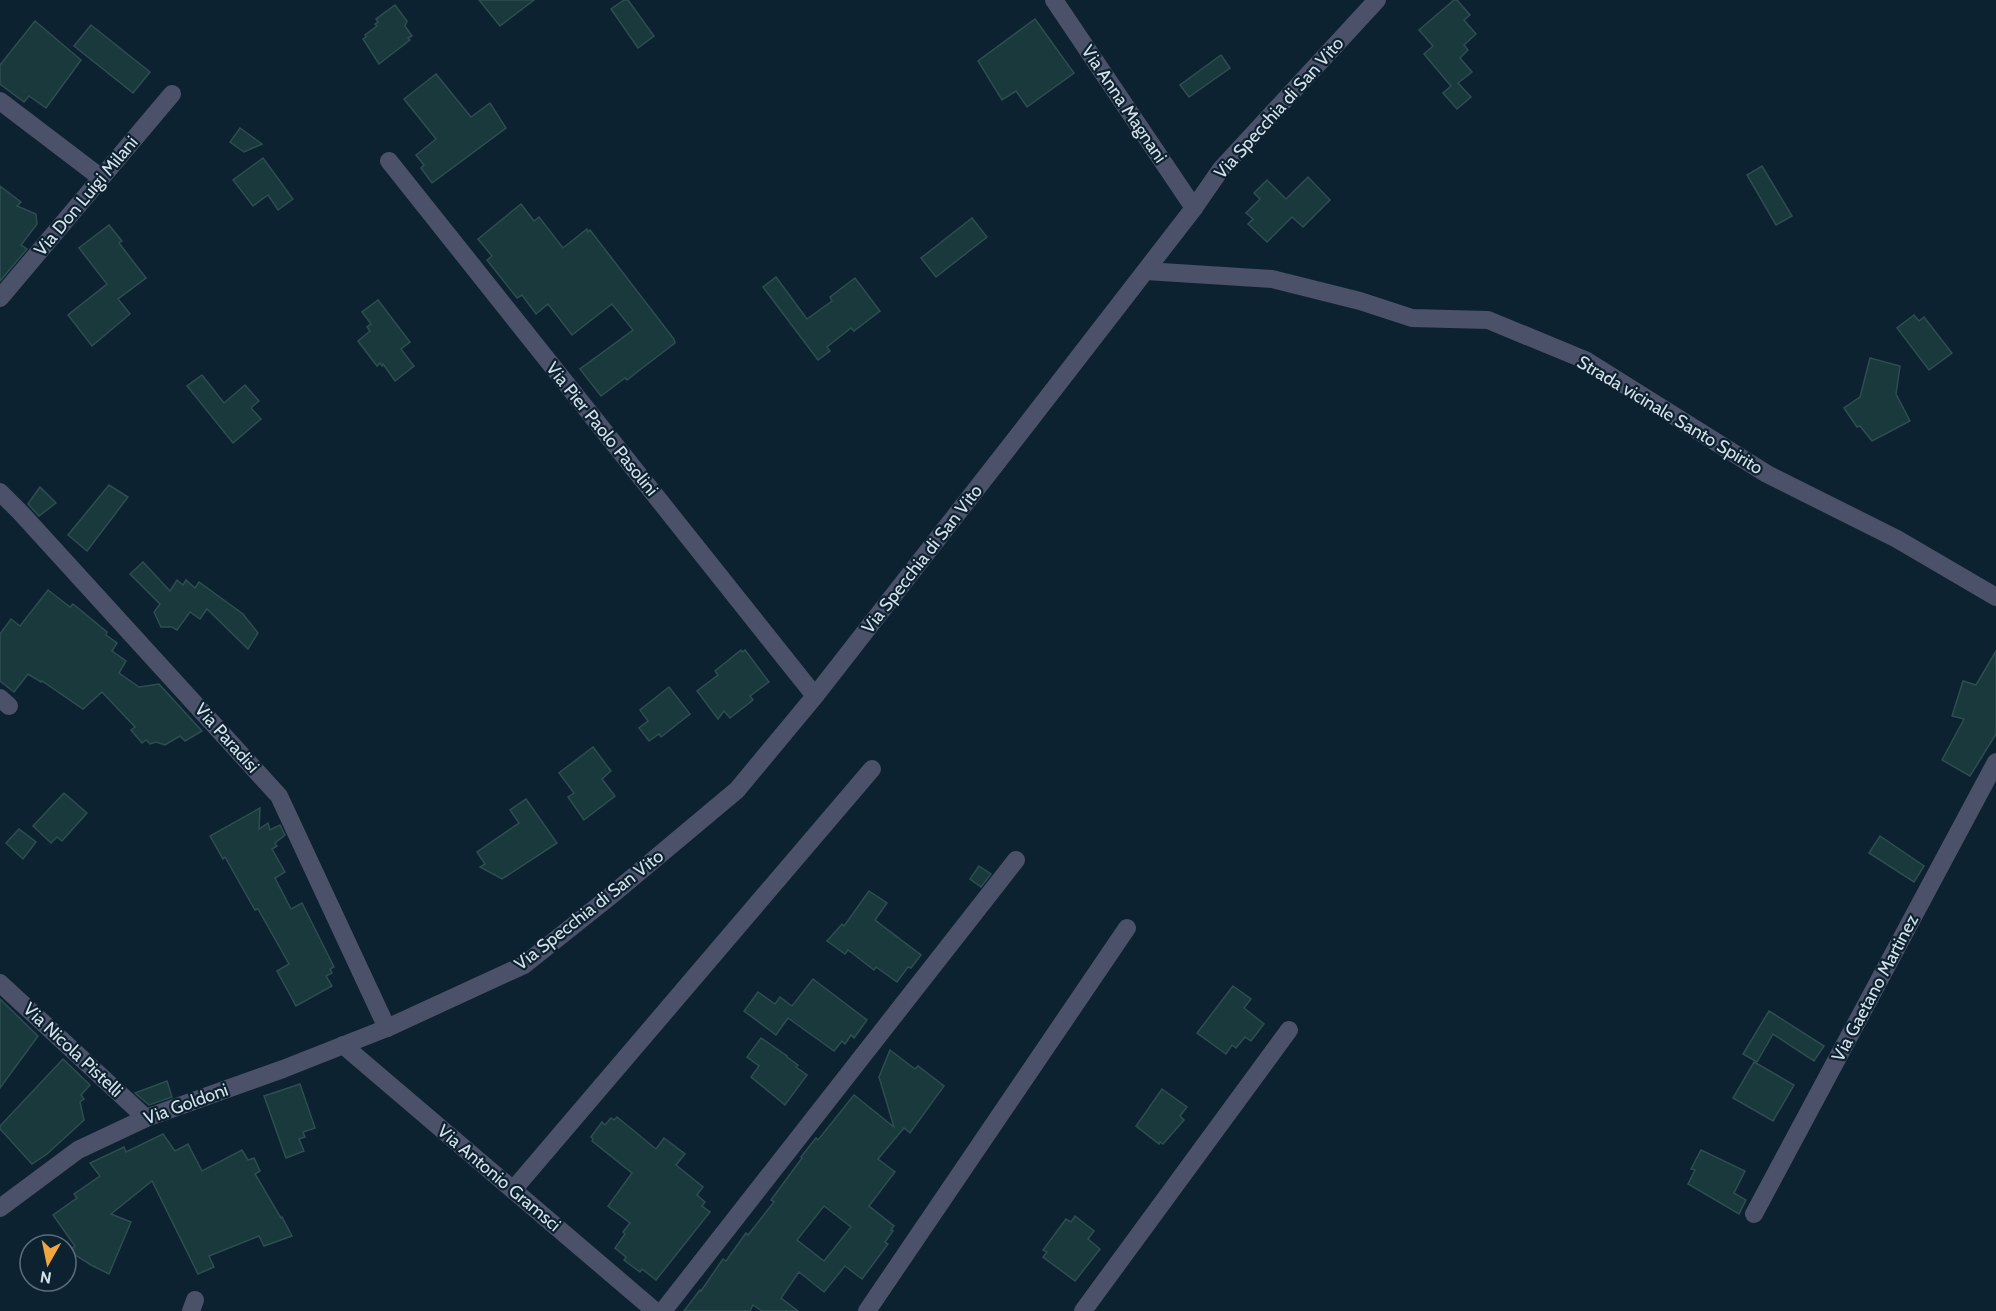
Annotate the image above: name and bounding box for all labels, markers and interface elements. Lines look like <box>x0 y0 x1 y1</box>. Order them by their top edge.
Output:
street label: Via Specchia di San Vito <box>1210 33 1348 183</box>
street label: Via Anna Magnani <box>1077 41 1171 167</box>
street label: Via Don Luigi Milani <box>29 132 143 260</box>
street label: Strada vicinale Santo Spirito <box>1573 351 1767 479</box>
street label: Via Pier Paolo Pasolini <box>541 358 663 500</box>
street label: Via Specchia di San Vito <box>857 480 987 638</box>
street label: Via Paradisi <box>190 699 264 777</box>
street label: Via Specchia di San Vito <box>510 845 668 975</box>
street label: Via Gaetano Martinez <box>1827 910 1923 1065</box>
street label: Via Nicola Pistelli <box>19 998 127 1102</box>
street label: Via Goldoni <box>141 1079 231 1129</box>
street label: Via Antonio Gramsci <box>433 1120 565 1236</box>
north arrow <box>18 1233 78 1293</box>
text: N <box>39 1267 53 1288</box>

